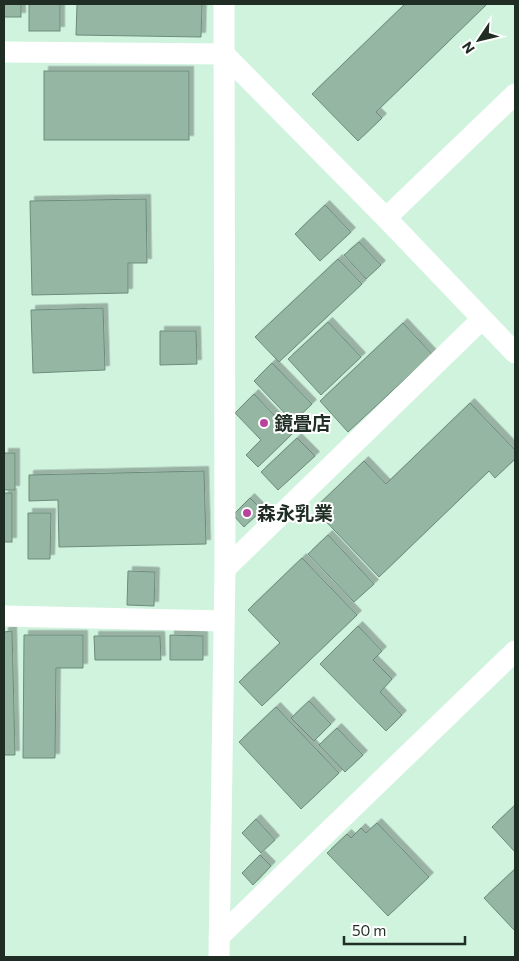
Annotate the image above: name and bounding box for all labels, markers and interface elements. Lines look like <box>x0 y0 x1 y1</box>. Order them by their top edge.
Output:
north arrow <box>454 15 504 65</box>
text: N <box>458 39 478 57</box>
place label: 鏡畳店 <box>274 411 331 434</box>
marker: 鏡畳店 <box>258 417 270 429</box>
place label: 森永乳業 <box>257 501 333 524</box>
marker: 森永乳業 <box>241 507 253 519</box>
scale bar <box>344 914 465 946</box>
text: 50 m <box>352 921 386 939</box>

